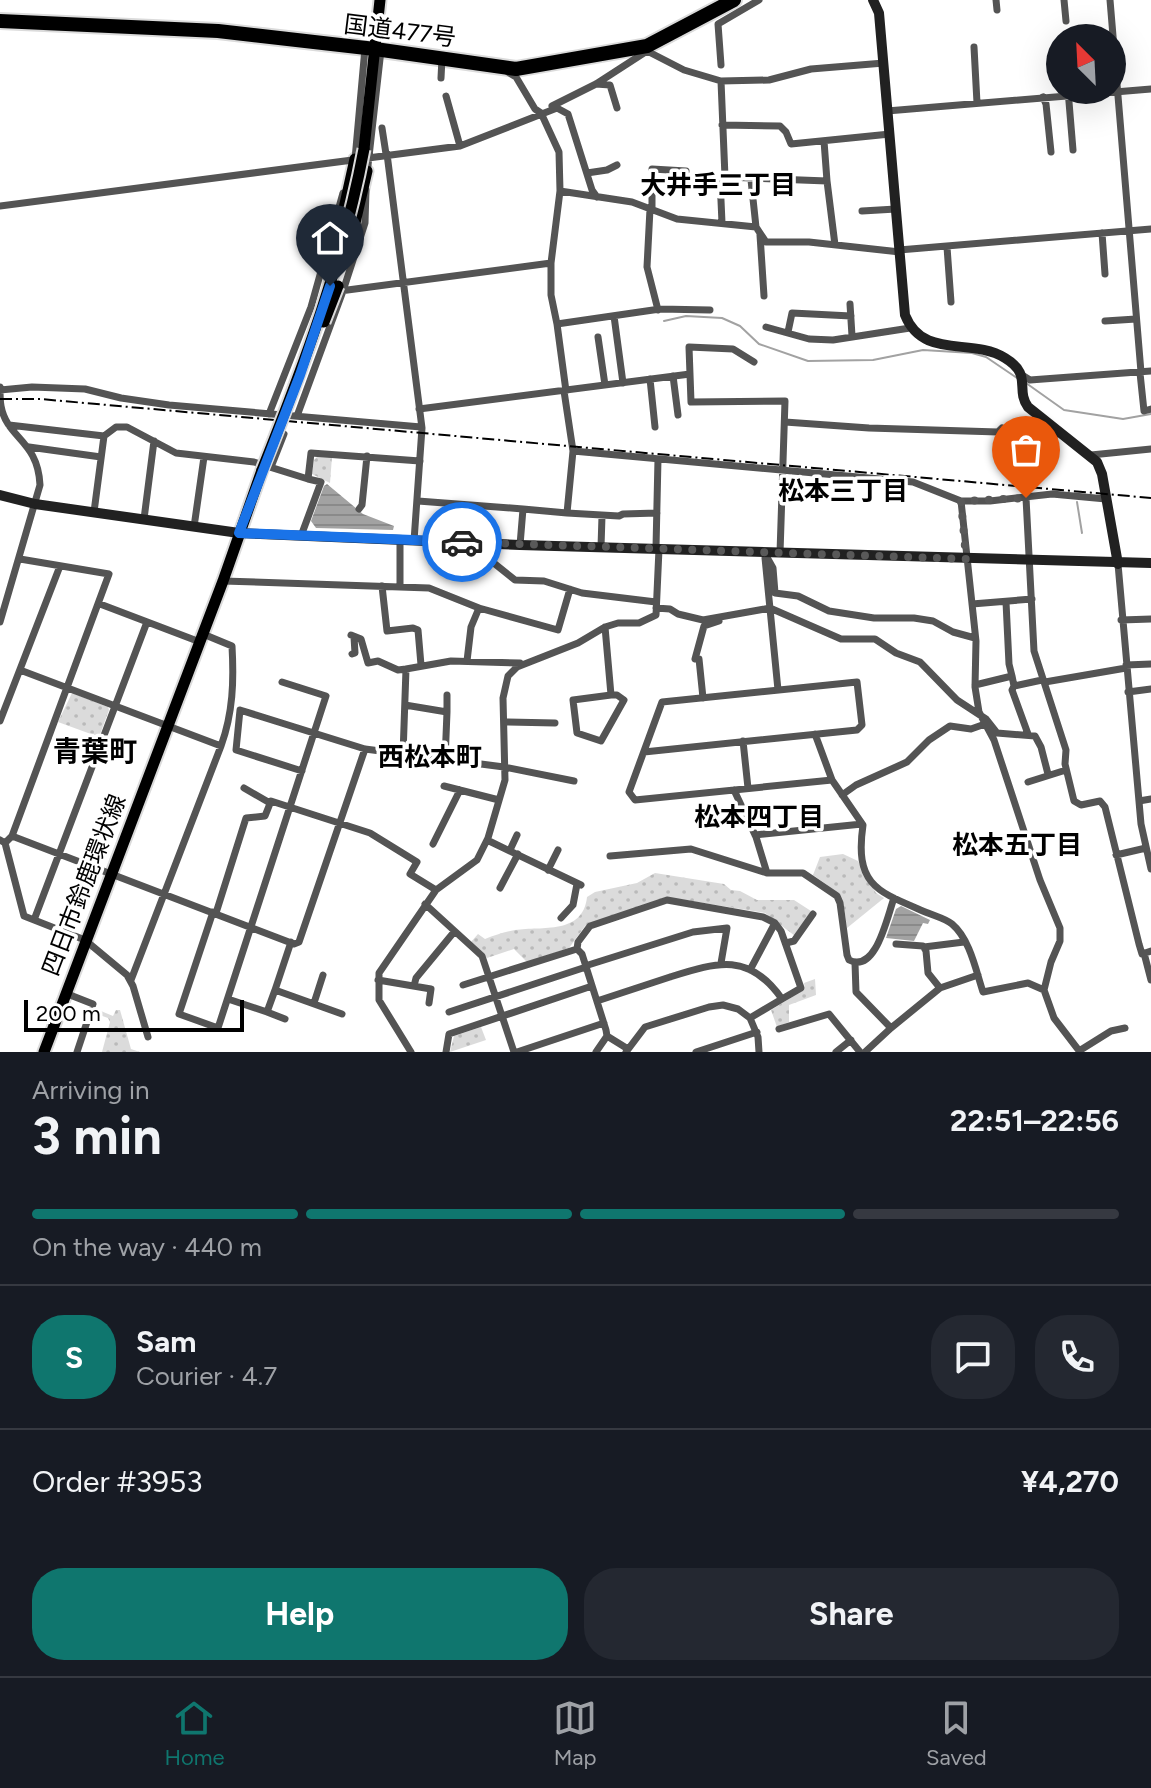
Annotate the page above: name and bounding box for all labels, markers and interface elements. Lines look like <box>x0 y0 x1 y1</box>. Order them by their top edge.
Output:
street label: 国道477号 <box>342 9 458 52</box>
north arrow <box>1046 24 1126 104</box>
map controls <box>1046 24 1126 104</box>
district label: 大井手三丁目 <box>640 169 796 201</box>
pin <box>296 204 364 286</box>
icon: home <box>308 216 352 260</box>
pin <box>992 416 1060 498</box>
icon: bag <box>1004 428 1048 472</box>
district label: 松本三丁目 <box>778 475 908 507</box>
courier <box>422 502 502 582</box>
icon: car <box>440 520 484 564</box>
district label: 青葉町 <box>53 734 137 768</box>
district label: 西松本町 <box>378 741 482 773</box>
street label: 四日市鈴鹿環状線 <box>36 790 131 980</box>
district label: 松本四丁目 <box>694 801 824 833</box>
district label: 松本五丁目 <box>952 829 1082 861</box>
scale bar <box>24 996 244 1032</box>
text: 200 m <box>36 1000 101 1027</box>
text: Arriving in <box>32 1074 150 1106</box>
text: 22:51–22:56 <box>950 1102 1119 1139</box>
text: 3 min <box>32 1105 162 1167</box>
text: On the way · 440 m <box>32 1231 262 1263</box>
button: chat <box>931 1315 1015 1399</box>
button: phone <box>1035 1315 1119 1399</box>
text: Sam <box>136 1323 196 1360</box>
text: S <box>65 1339 83 1376</box>
text: Courier · 4.7 <box>136 1360 277 1392</box>
text: Order #3953 <box>32 1463 203 1500</box>
text: ¥4,270 <box>1021 1463 1119 1500</box>
button: Help <box>32 1568 568 1660</box>
button: Share <box>584 1568 1119 1660</box>
tab: Home <box>164 1696 224 1771</box>
tab: Map <box>553 1696 597 1771</box>
tab: Saved <box>926 1696 987 1771</box>

